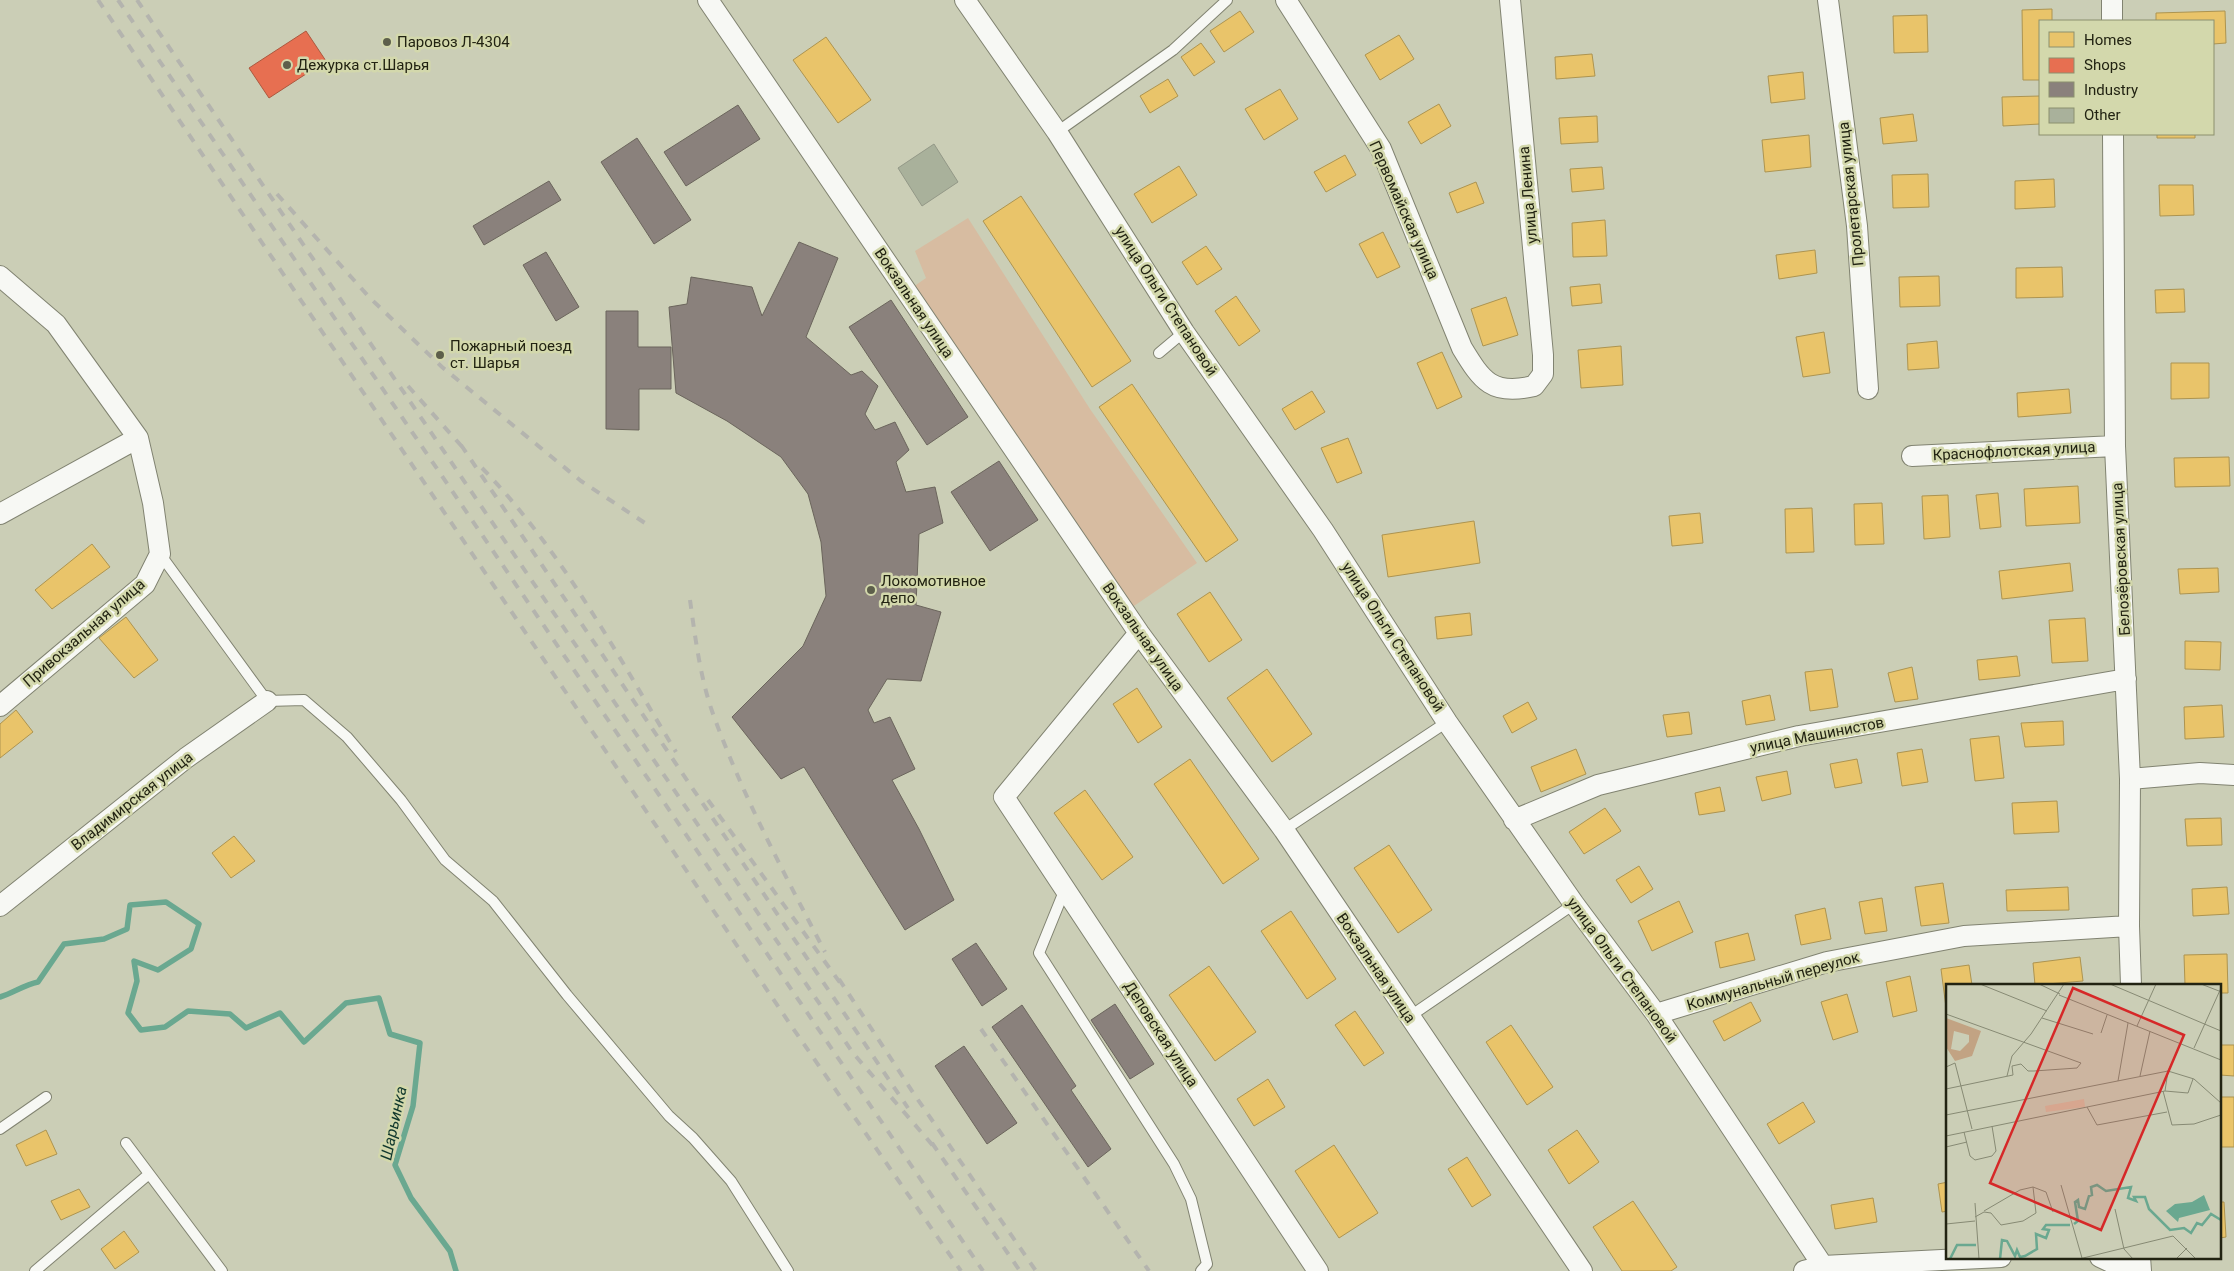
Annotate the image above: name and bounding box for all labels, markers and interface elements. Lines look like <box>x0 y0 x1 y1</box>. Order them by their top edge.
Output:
legend <box>2039 20 2214 135</box>
text: Homes <box>2084 31 2132 49</box>
place label: Паровоз Л-4304 <box>397 33 510 51</box>
marker: Паровоз Л-4304 <box>381 36 393 48</box>
place label: Дежурка ст.Шарья <box>297 56 429 74</box>
text: Shops <box>2084 56 2126 74</box>
marker: Дежурка ст.Шарья <box>281 59 293 71</box>
text: Industry <box>2084 81 2138 99</box>
text: Other <box>2084 106 2121 124</box>
street label: Пролетарская улица <box>1834 121 1868 267</box>
street label: Первомайская улица <box>1365 138 1443 282</box>
street label: улица Ленина <box>1515 146 1541 244</box>
street label: улица Ольги Степановой <box>1111 223 1221 379</box>
street label: Вокзальная улица <box>871 245 957 361</box>
place label: Пожарный поезд ст. Шарья <box>450 337 572 372</box>
marker: Пожарный поезд ст. Шарья <box>434 349 446 361</box>
street label: Краснофлотская улица <box>1932 438 2096 464</box>
street label: Белозёровская улица <box>2108 482 2134 636</box>
street label: улица Ольги Степановой <box>1338 559 1448 715</box>
place label: Локомотивное депо <box>881 572 986 607</box>
street label: Привокзальная улица <box>19 575 149 691</box>
street label: Вокзальная улица <box>1099 579 1187 695</box>
marker: Локомотивное депо <box>865 584 877 596</box>
street label: улица Машинистов <box>1748 713 1886 757</box>
street label: Владимирская улица <box>68 748 196 854</box>
street label: улица Ольги Степановой <box>1563 894 1681 1046</box>
street label: Вокзальная улица <box>1333 910 1419 1026</box>
street label: Коммунальный переулок <box>1685 948 1861 1014</box>
street label: Деповская улица <box>1120 978 1202 1090</box>
inset map <box>1946 984 2222 1258</box>
water label: Шарьинка <box>376 1084 411 1162</box>

